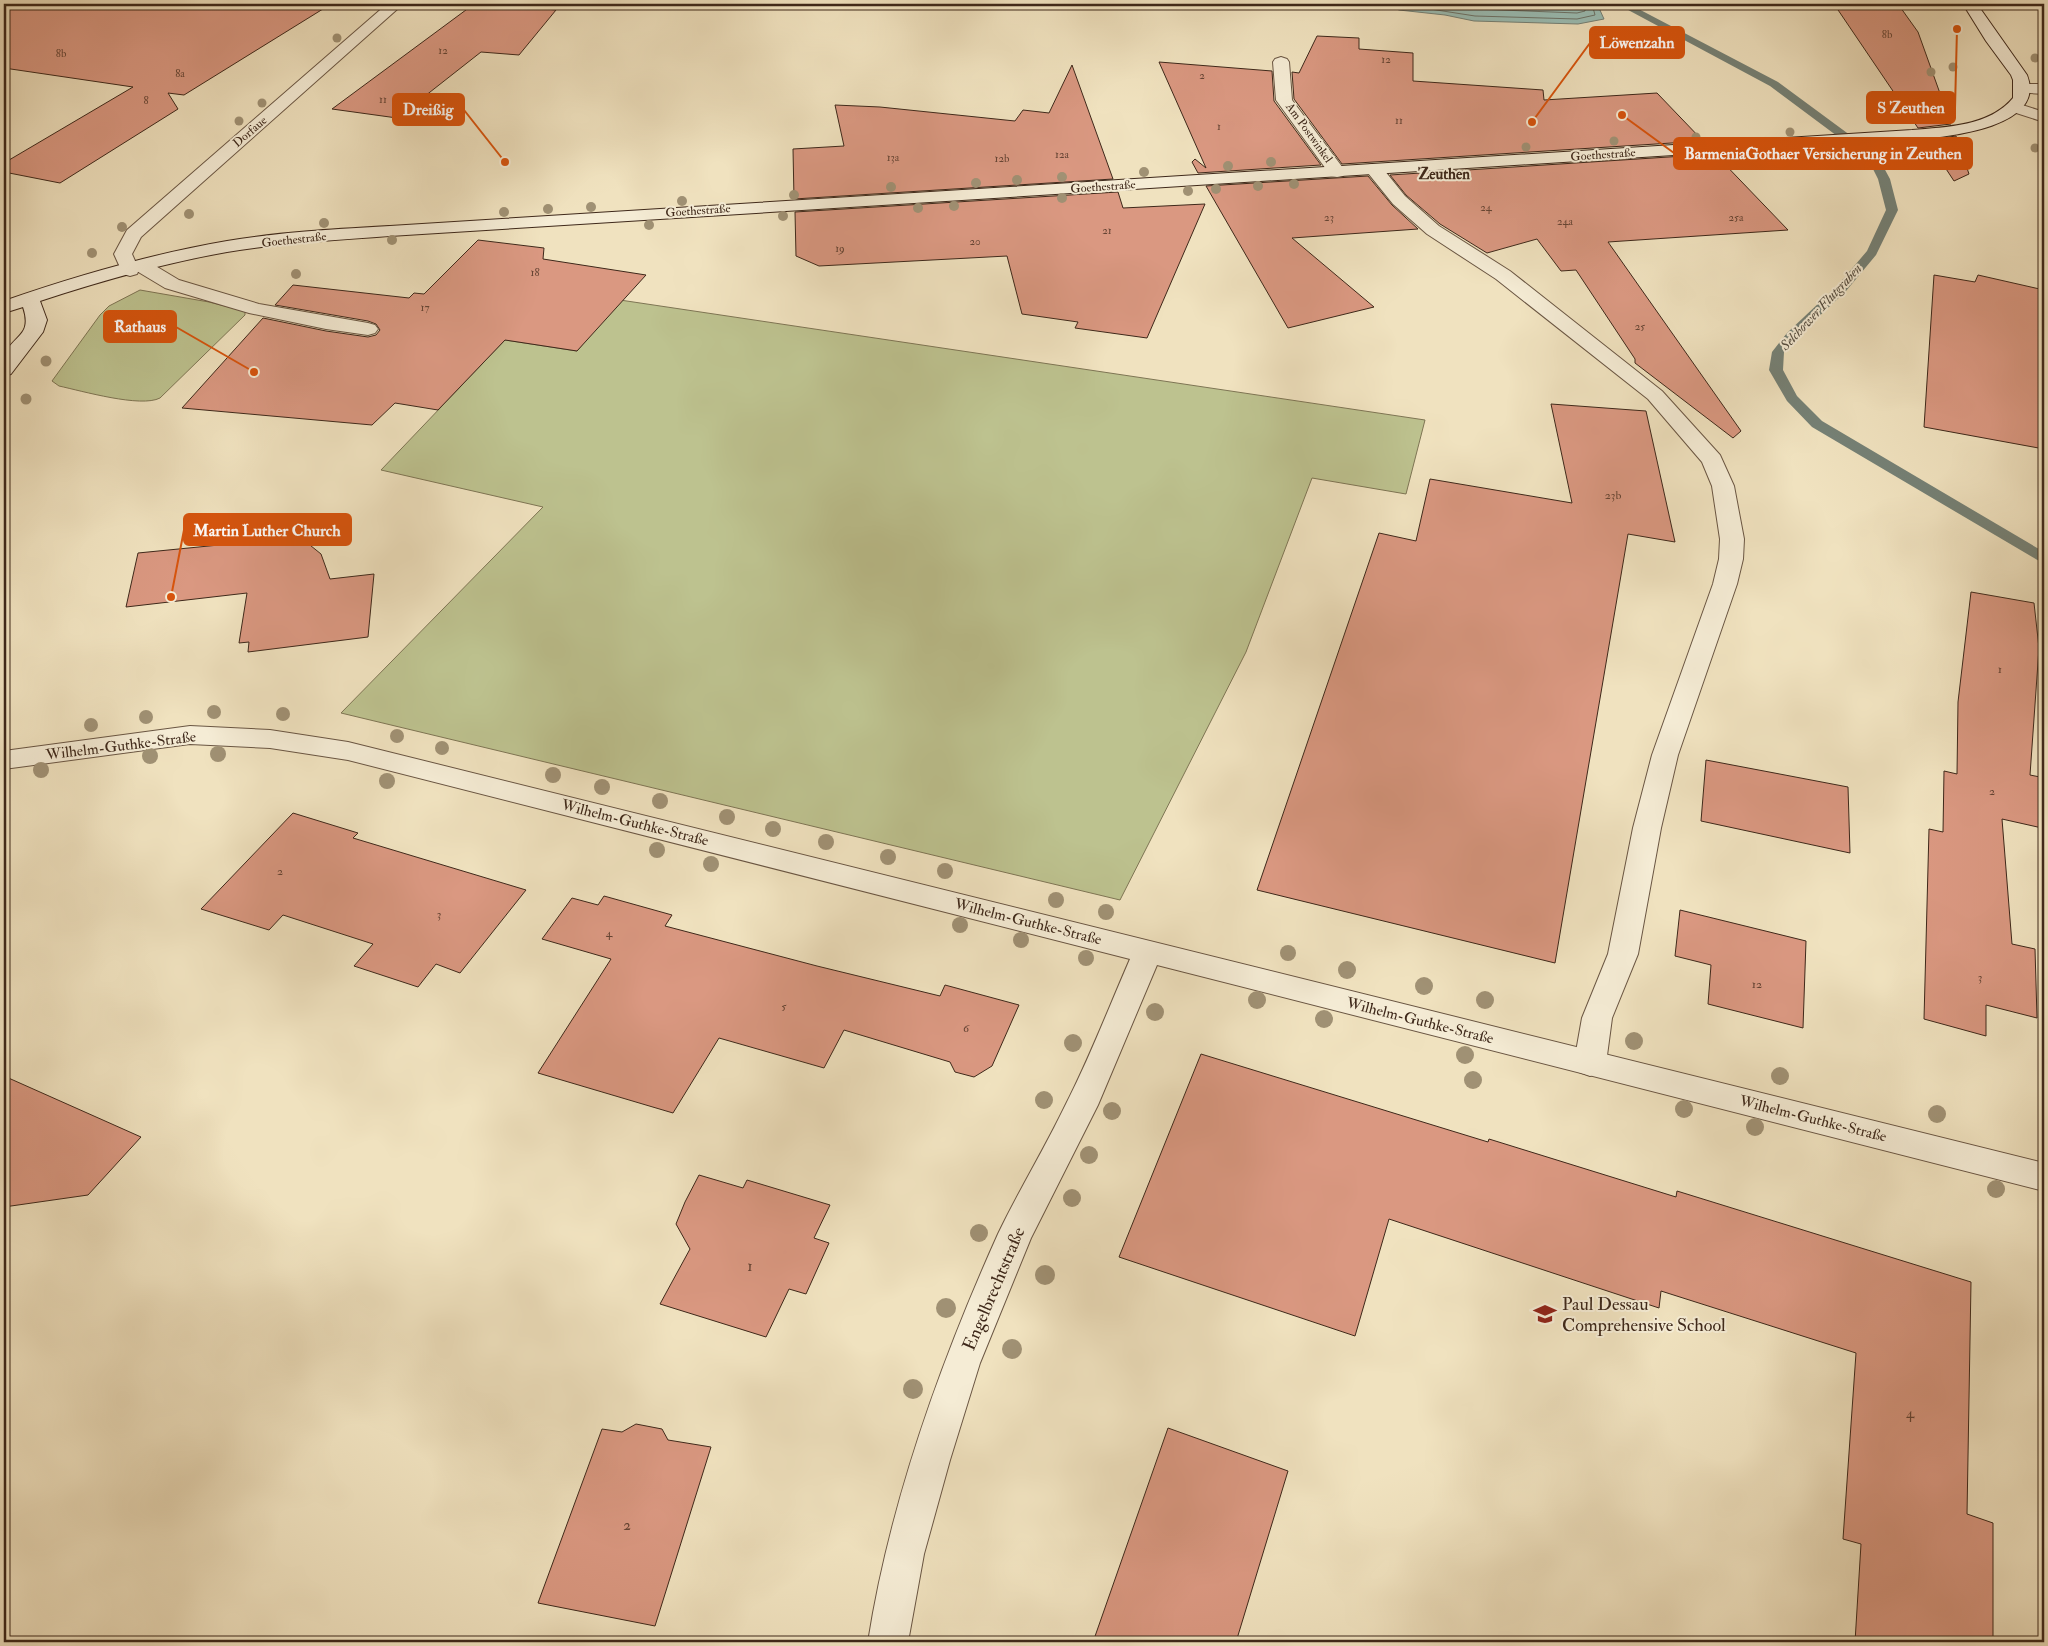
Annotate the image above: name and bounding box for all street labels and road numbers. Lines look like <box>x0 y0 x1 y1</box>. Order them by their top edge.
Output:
street label: Am Postwinkel <box>1282 99 1336 166</box>
street label: Dorfaue <box>230 113 270 151</box>
street label: Goethestraße <box>1570 145 1636 165</box>
street label: Goethestraße <box>1070 177 1136 197</box>
street label: Goethestraße <box>665 201 731 221</box>
street label: Goethestraße <box>261 229 327 251</box>
street label: Wilhelm-Guthke-Straße <box>44 727 197 765</box>
street label: Wilhelm-Guthke-Straße <box>558 795 711 850</box>
street label: Wilhelm-Guthke-Straße <box>951 894 1104 949</box>
street label: Wilhelm-Guthke-Straße <box>1343 993 1496 1048</box>
street label: Wilhelm-Guthke-Straße <box>1736 1091 1889 1146</box>
street label: Engelbrechtstraße <box>958 1223 1031 1354</box>

